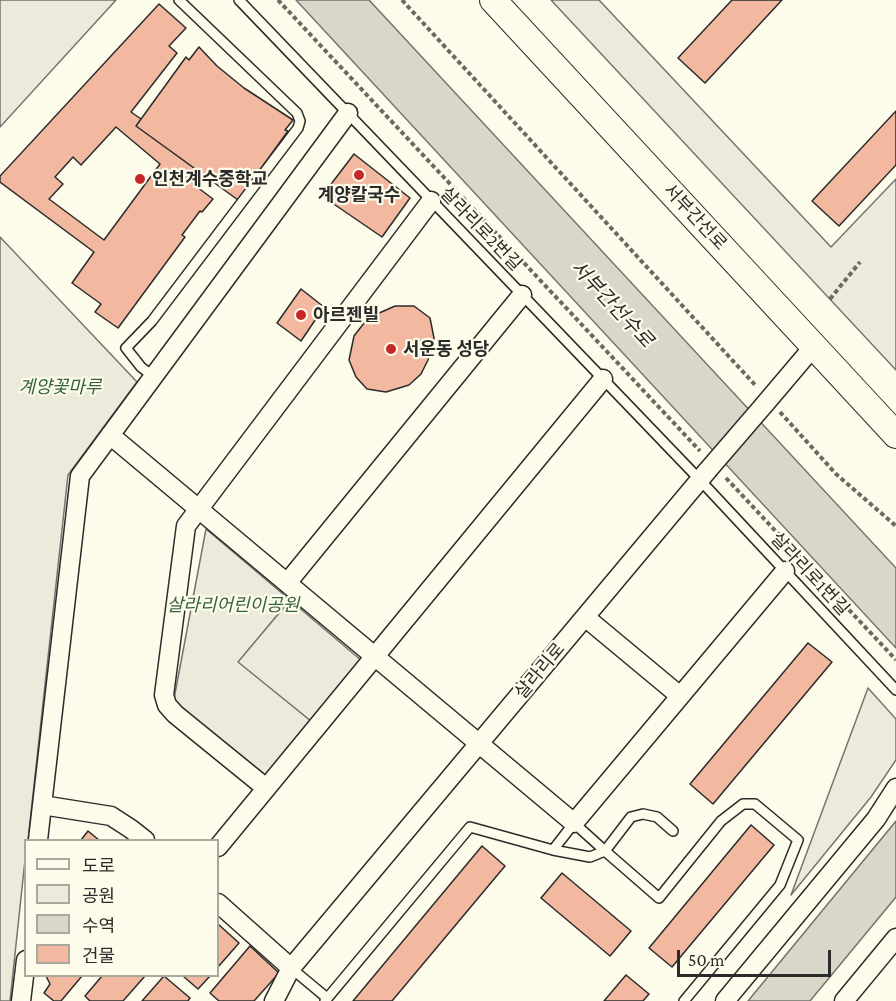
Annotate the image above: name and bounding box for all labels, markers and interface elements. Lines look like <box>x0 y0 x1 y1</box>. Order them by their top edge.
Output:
place label: 인천계수중학교 <box>152 168 268 190</box>
marker: 계양칼국수 <box>352 168 366 182</box>
marker: 인천계수중학교 <box>133 172 147 186</box>
street label: 서부간선로 <box>659 179 731 255</box>
street label: 살라리로2번길 <box>436 183 526 275</box>
place label: 계양칼국수 <box>318 184 400 206</box>
water label: 서부간선수로 <box>566 255 658 353</box>
place label: 아르젠빌 <box>313 304 379 326</box>
marker: 아르젠빌 <box>294 308 308 322</box>
place label: 서운동 성당 <box>403 338 489 360</box>
marker: 서운동 성당 <box>384 342 398 356</box>
park label: 계양꽃마루 <box>19 376 101 398</box>
street label: 살라리로1번길 <box>766 528 854 620</box>
park label: 살라리어린이공원 <box>167 594 299 616</box>
street label: 살라리로 <box>510 639 570 703</box>
legend <box>24 839 219 977</box>
text: 도로 <box>82 856 115 876</box>
text: 공원 <box>82 886 115 906</box>
text: 수역 <box>82 916 115 936</box>
scale bar <box>680 938 834 976</box>
text: 건물 <box>82 946 115 966</box>
text: 50 m <box>688 950 725 970</box>

